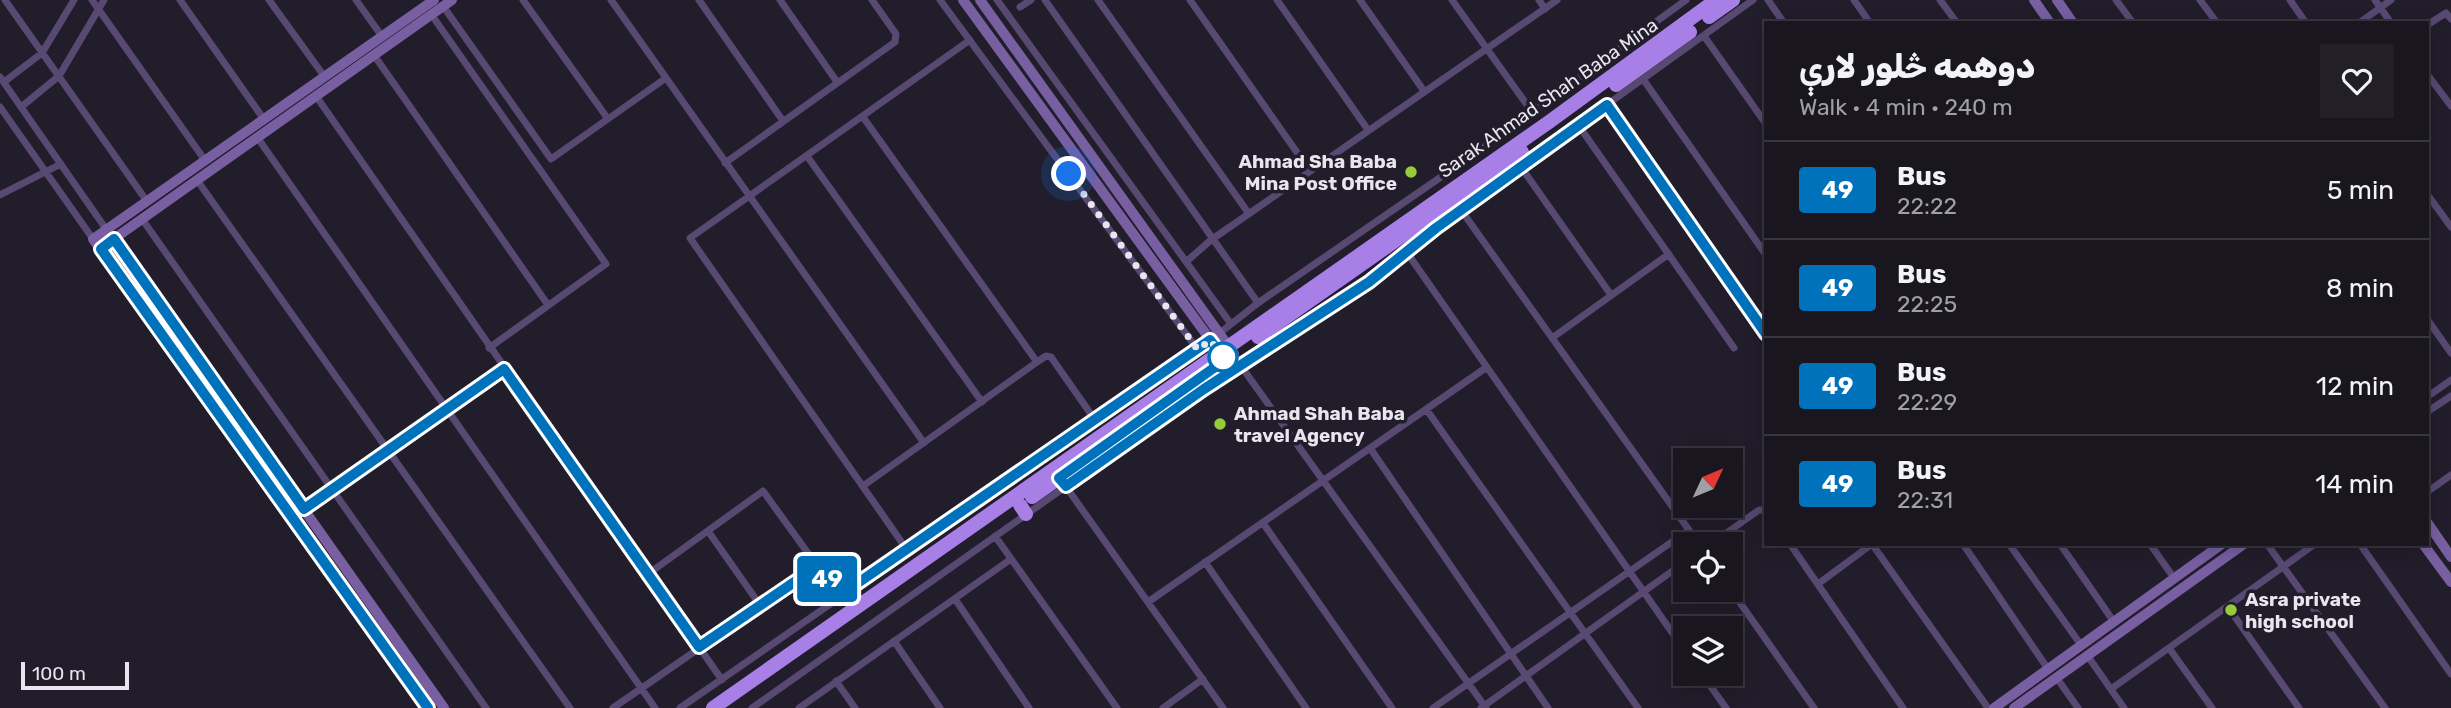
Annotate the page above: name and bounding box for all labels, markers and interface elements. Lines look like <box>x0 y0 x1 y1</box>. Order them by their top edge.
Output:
street label: Sarak Ahmad Shah Baba Mina <box>1434 13 1662 183</box>
button: heart <box>2320 44 2394 118</box>
text: دوهمه څلور لارې <box>1799 47 2035 86</box>
text: Walk · 4 min · 240 m <box>1799 93 2013 121</box>
place label: Ahmad Sha Baba Mina Post Office <box>1238 150 1397 195</box>
your location <box>1051 156 1086 191</box>
text: Bus <box>1897 161 1946 192</box>
marker: Ahmad Sha Baba Mina Post Office <box>1403 164 1419 180</box>
text: 5 min <box>2327 175 2394 206</box>
text: 49 <box>1822 176 1853 204</box>
text: 22:22 <box>1897 192 1957 220</box>
text: Bus <box>1897 259 1946 290</box>
text: 8 min <box>2326 273 2394 304</box>
text: 49 <box>1822 274 1853 302</box>
text: 22:25 <box>1897 290 1957 318</box>
unlabelled marker <box>1208 342 1238 372</box>
text: Bus <box>1897 357 1946 388</box>
text: 12 min <box>2316 371 2394 402</box>
text: 49 <box>1822 372 1853 400</box>
text: 22:29 <box>1897 388 1957 416</box>
place label: Ahmad Shah Baba travel Agency <box>1234 402 1405 447</box>
marker: Ahmad Shah Baba travel Agency <box>1212 416 1228 432</box>
north arrow <box>1673 448 1743 518</box>
map controls <box>1673 448 1743 686</box>
text: Bus <box>1897 455 1946 486</box>
text: 14 min <box>2315 469 2394 500</box>
text: 49 <box>1822 470 1853 498</box>
text: 22:31 <box>1897 486 1953 514</box>
button: locate <box>1673 532 1743 602</box>
line badge: 49 <box>796 556 858 602</box>
text: 49 <box>811 565 843 593</box>
place label: Asra private high school <box>2245 588 2361 633</box>
marker: Asra private high school <box>2223 602 2239 618</box>
button: layers <box>1673 616 1743 686</box>
scale bar <box>21 659 130 691</box>
text: 100 m <box>32 662 86 685</box>

